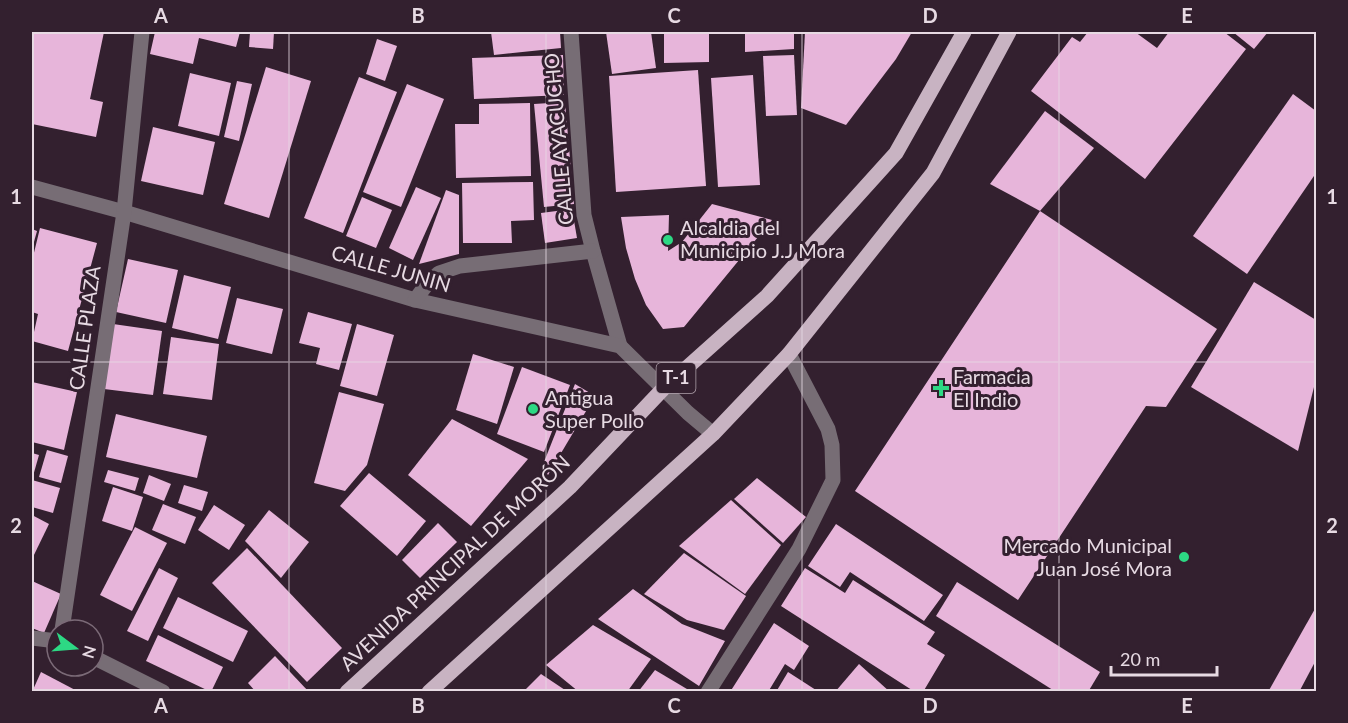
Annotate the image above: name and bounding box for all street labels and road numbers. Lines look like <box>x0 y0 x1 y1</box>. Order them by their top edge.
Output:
street label: CALLE AYACUCHO <box>539 52 577 226</box>
street label: CALLE JUNIN <box>329 240 454 297</box>
street label: CALLE PLAZA <box>63 264 105 392</box>
road number: T-1 <box>656 363 696 393</box>
street label: AVENIDA PRINCIPAL DE MORÓN <box>335 449 574 675</box>

